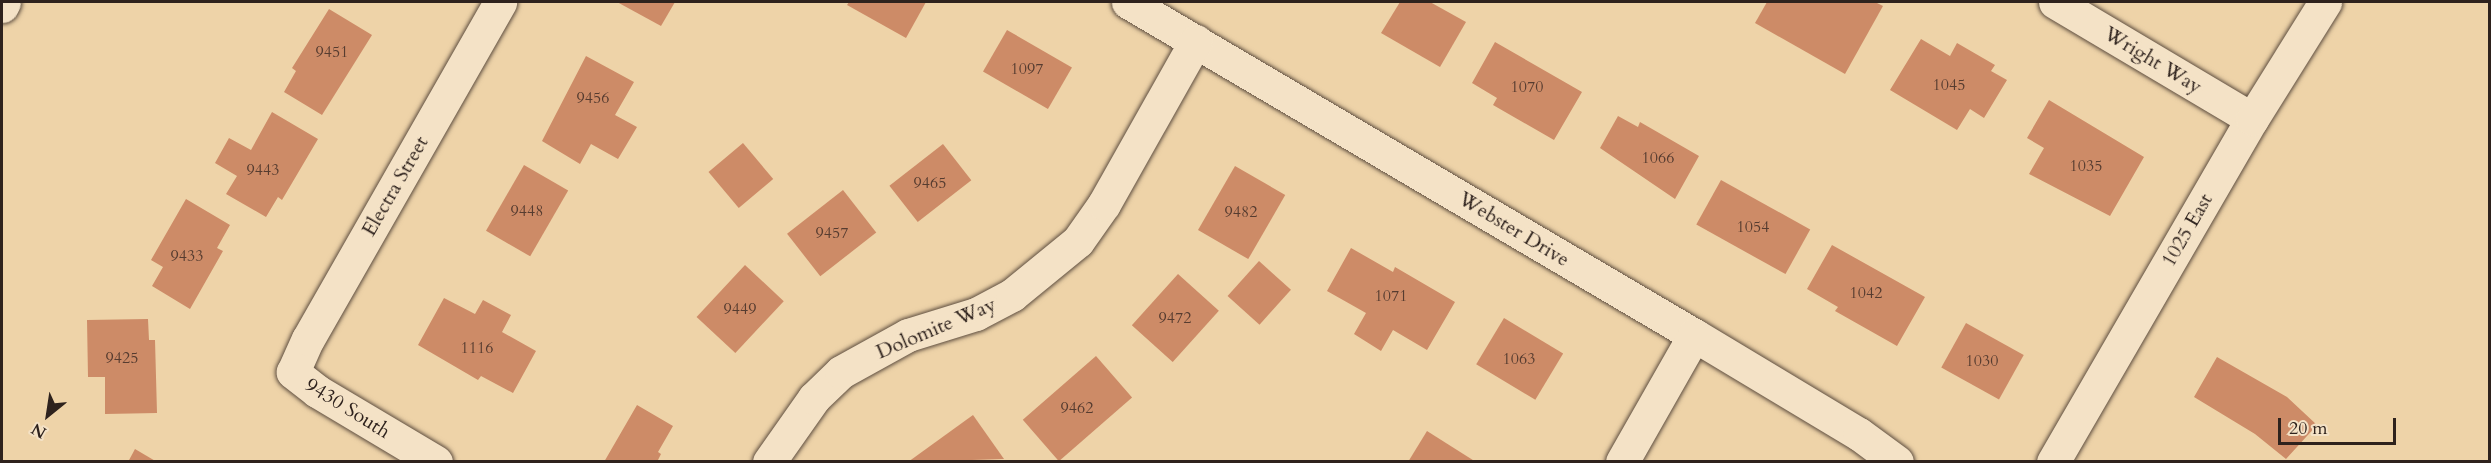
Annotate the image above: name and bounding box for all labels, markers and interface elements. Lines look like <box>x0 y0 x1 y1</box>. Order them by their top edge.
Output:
street label: Wright Way <box>2100 21 2206 99</box>
house number: 9451 <box>316 42 348 62</box>
house number: 1097 <box>1011 59 1043 79</box>
house number: 1045 <box>1933 75 1965 95</box>
house number: 1070 <box>1511 77 1543 97</box>
house number: 9456 <box>577 88 609 108</box>
street label: Electra Street <box>357 132 433 240</box>
house number: 1066 <box>1642 148 1674 168</box>
house number: 1035 <box>2070 156 2102 176</box>
house number: 9443 <box>247 160 279 180</box>
house number: 9465 <box>914 173 946 193</box>
street label: Webster Drive <box>1454 187 1574 271</box>
street label: 1025 East <box>2157 189 2217 271</box>
house number: 9448 <box>511 201 543 221</box>
house number: 9482 <box>1225 202 1257 222</box>
house number: 1054 <box>1737 217 1769 237</box>
house number: 9457 <box>816 223 848 243</box>
house number: 9433 <box>171 246 203 266</box>
house number: 1042 <box>1850 283 1882 303</box>
house number: 1071 <box>1375 286 1407 306</box>
street label: Dolomite Way <box>873 292 999 364</box>
house number: 9449 <box>724 299 756 319</box>
house number: 9472 <box>1159 308 1191 328</box>
house number: 1116 <box>461 338 493 358</box>
house number: 9425 <box>106 348 138 368</box>
house number: 1063 <box>1503 349 1535 369</box>
house number: 1030 <box>1966 351 1998 371</box>
street label: 9430 South <box>301 373 395 443</box>
north arrow <box>18 385 78 445</box>
house number: 9462 <box>1061 398 1093 418</box>
scale bar <box>2281 406 2400 444</box>
text: 20 m <box>2289 416 2328 441</box>
text: N <box>27 418 51 444</box>

